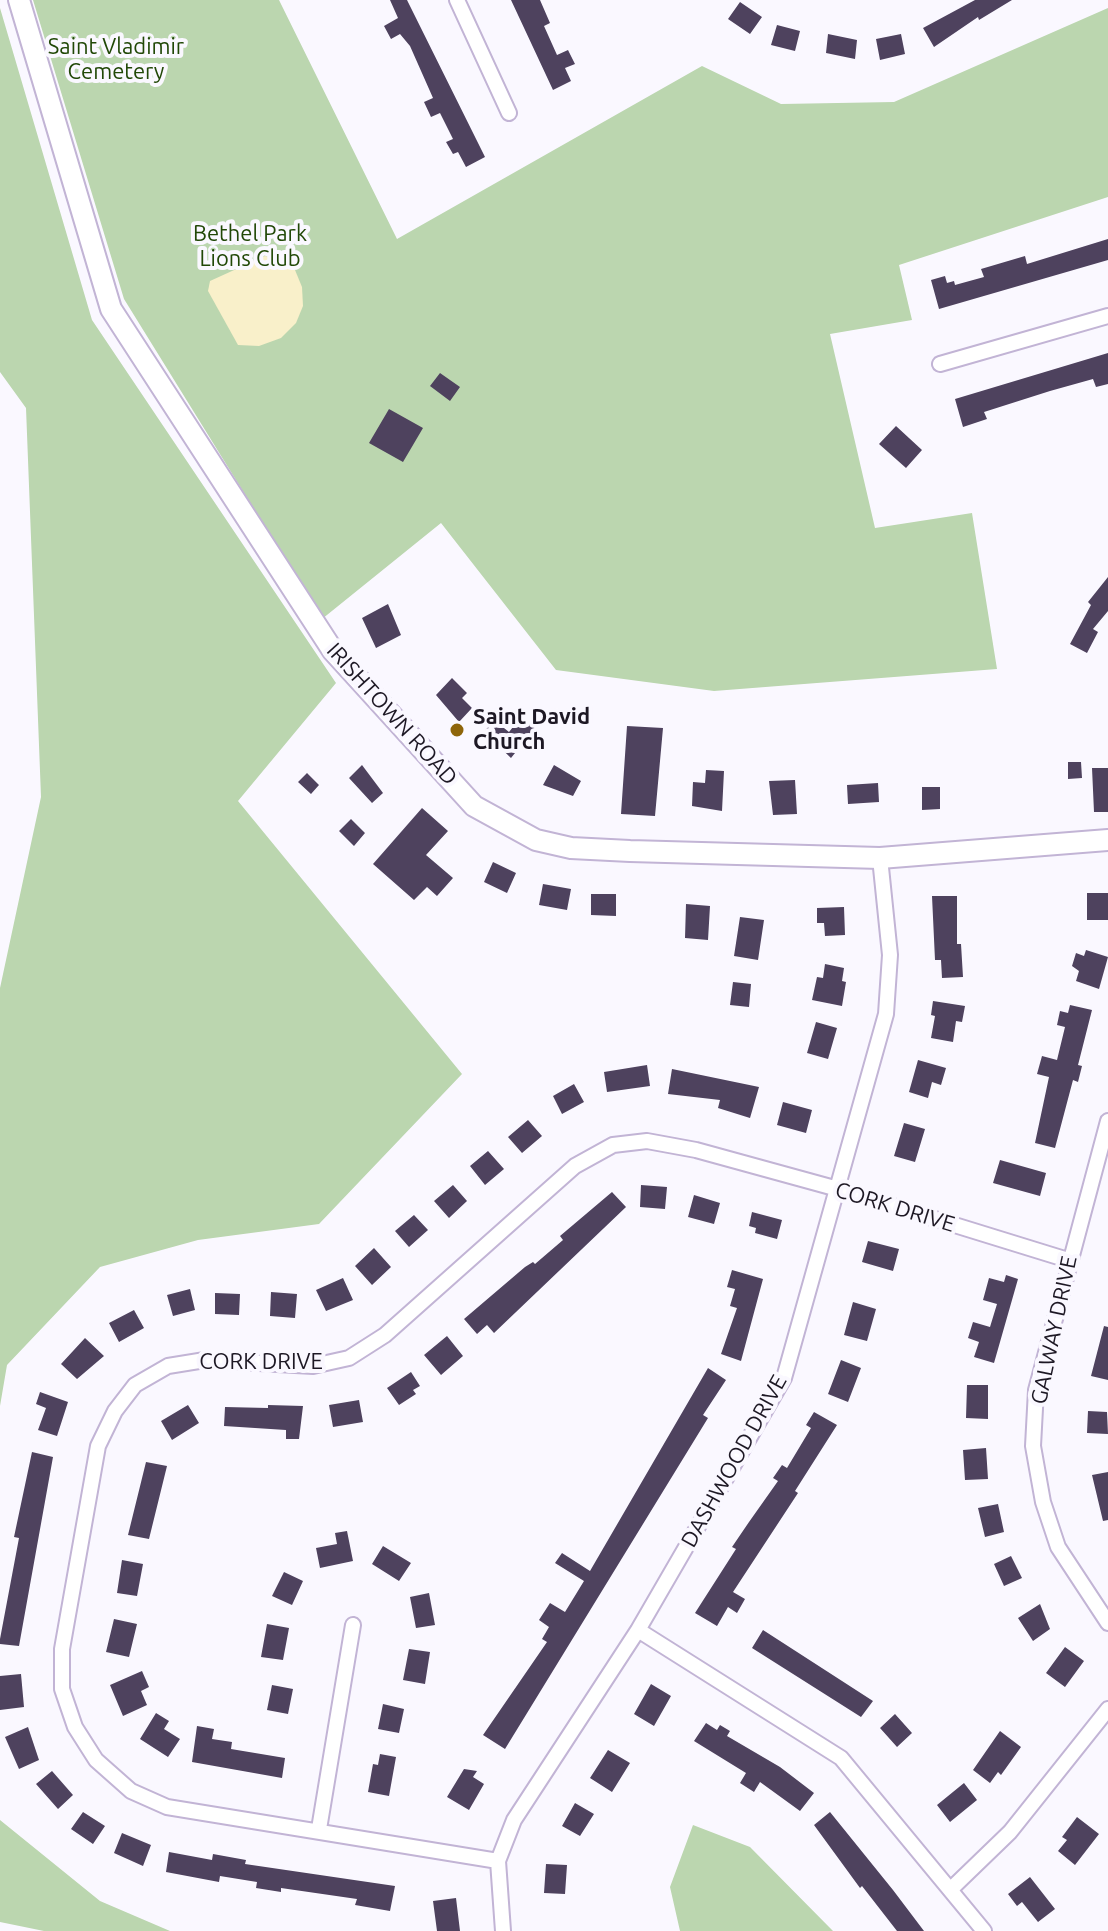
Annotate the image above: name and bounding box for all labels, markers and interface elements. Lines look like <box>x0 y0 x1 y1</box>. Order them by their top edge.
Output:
park label: Saint Vladimir Cemetery <box>48 34 184 86</box>
park label: Bethel Park Lions Club <box>193 221 307 272</box>
street label: IRISHTOWN ROAD <box>321 637 463 791</box>
place label: Saint David Church <box>473 704 590 756</box>
marker: Saint David Church <box>448 721 466 739</box>
street label: CORK DRIVE <box>832 1176 958 1238</box>
street label: GALWAY DRIVE <box>1025 1253 1083 1407</box>
street label: CORK DRIVE <box>199 1349 323 1375</box>
street label: DASHWOOD DRIVE <box>676 1370 792 1552</box>

